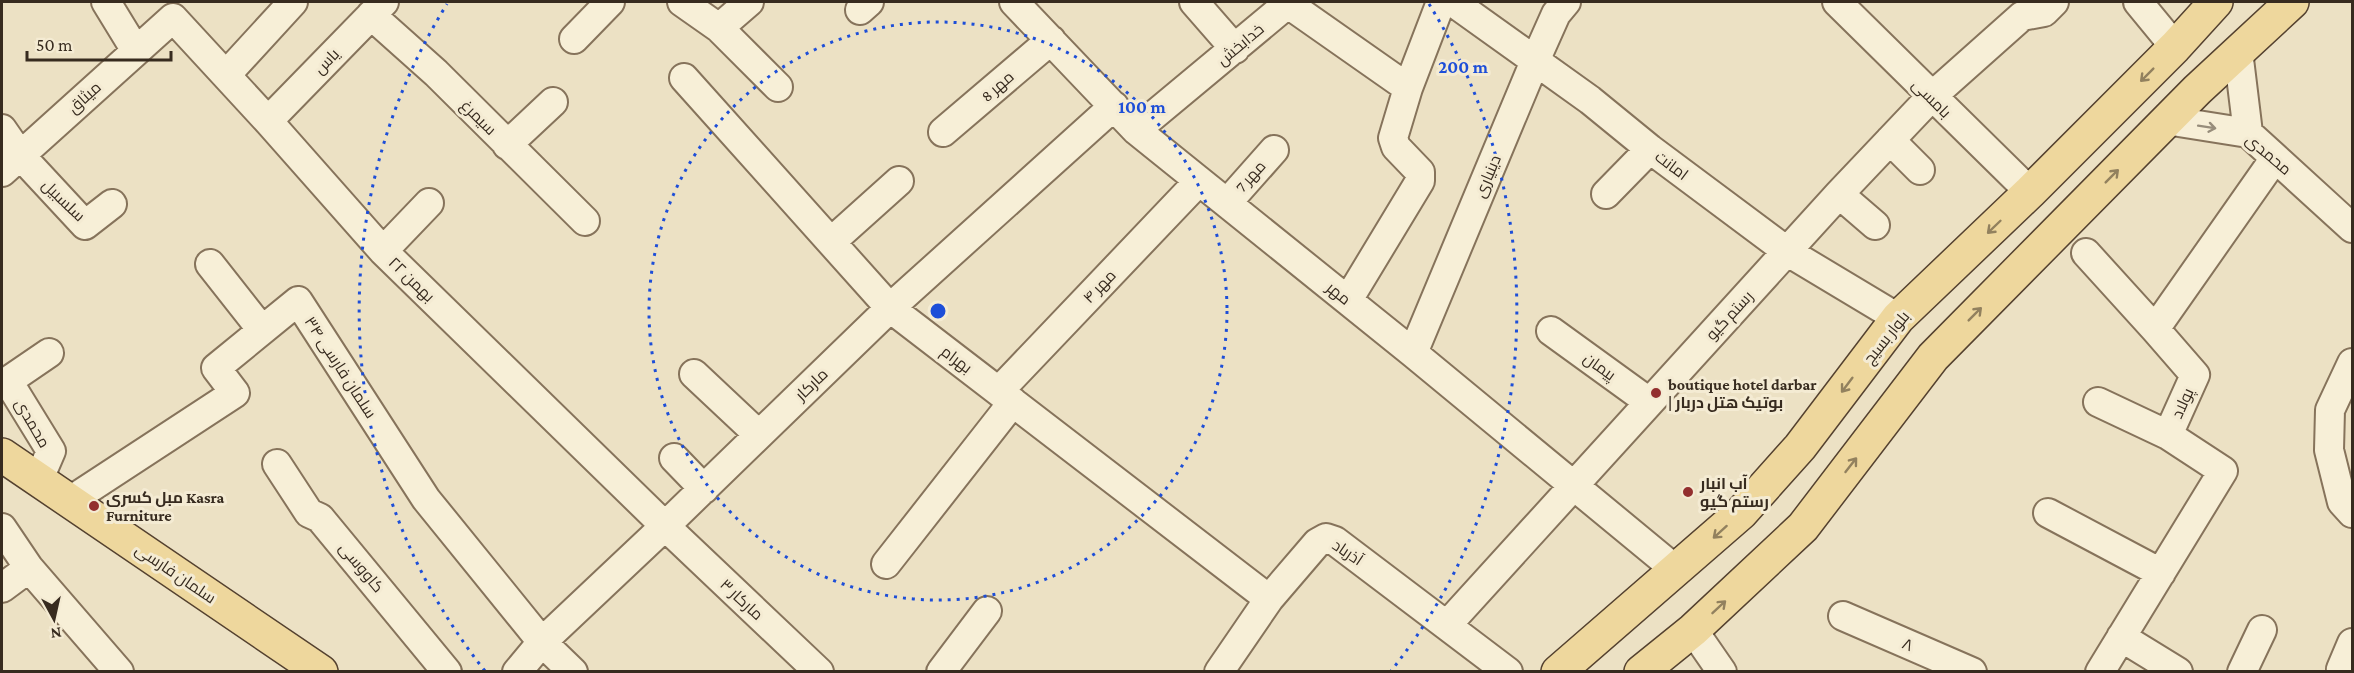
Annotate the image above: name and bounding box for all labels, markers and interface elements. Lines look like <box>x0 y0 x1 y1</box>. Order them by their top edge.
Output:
street label: خدابخش <box>1214 20 1268 70</box>
scale bar <box>27 24 171 62</box>
text: 50 m <box>36 35 73 55</box>
street label: یاس <box>310 45 344 79</box>
text: 200 m <box>1438 57 1489 77</box>
one-way arrow <box>2140 67 2154 82</box>
street label: مهر 8 <box>978 68 1018 107</box>
street label: بامسی <box>1908 76 1954 122</box>
street label: میثاق <box>64 78 106 118</box>
street label: سیمرغ <box>456 96 500 140</box>
text: 100 m <box>1118 97 1166 117</box>
one-way arrow <box>2197 121 2216 132</box>
street label: محمدی <box>2241 131 2295 180</box>
street label: امانت <box>1652 148 1691 183</box>
street label: دینیاری <box>1471 152 1506 201</box>
street label: مهر 7 <box>1232 157 1270 197</box>
one-way arrow <box>2104 168 2119 183</box>
street label: سلسبیل <box>37 176 88 226</box>
one-way arrow <box>1986 220 2001 234</box>
street label: ۲۲ بهمن <box>384 254 438 307</box>
street label: مهر ۴ <box>1080 266 1121 308</box>
street label: مهر <box>1321 278 1354 310</box>
street label: رستم گیو <box>1703 287 1758 345</box>
centre of rings <box>928 301 948 321</box>
one-way arrow <box>1967 307 1982 322</box>
street label: بلوار بسیج <box>1860 308 1915 369</box>
street label: سلمان فارسی ۳۴ <box>300 313 380 422</box>
street label: بهرام <box>936 342 975 379</box>
street label: پیمان <box>1579 349 1620 386</box>
street label: مارکار <box>791 365 832 405</box>
place label: boutique hotel darbar | بوتیک هتل دربار <box>1667 376 1817 412</box>
one-way arrow <box>1841 376 1854 392</box>
street label: پولاد <box>2168 385 2200 422</box>
marker: boutique hotel darbar | بوتیک هتل دربار <box>1649 386 1663 400</box>
street label: محمدی <box>10 396 53 452</box>
one-way arrow <box>1844 457 1857 473</box>
place label: آب انبار رستم گیو <box>1699 474 1769 513</box>
marker: آب انبار رستم گیو <box>1681 485 1695 499</box>
place label: مبل کسری Kasra Furniture <box>106 489 225 524</box>
marker: مبل کسری Kasra Furniture <box>87 499 101 513</box>
one-way arrow <box>1712 525 1727 539</box>
street label: آذرباد <box>1329 536 1367 570</box>
street label: کاووسی <box>334 539 387 597</box>
street label: سلمان فارسی <box>131 540 219 608</box>
street label: مارکار ۳ <box>716 575 766 624</box>
north arrow <box>24 589 84 649</box>
one-way arrow <box>1711 600 1726 614</box>
text: N <box>49 624 63 643</box>
street label: ۸ <box>1900 635 1916 654</box>

